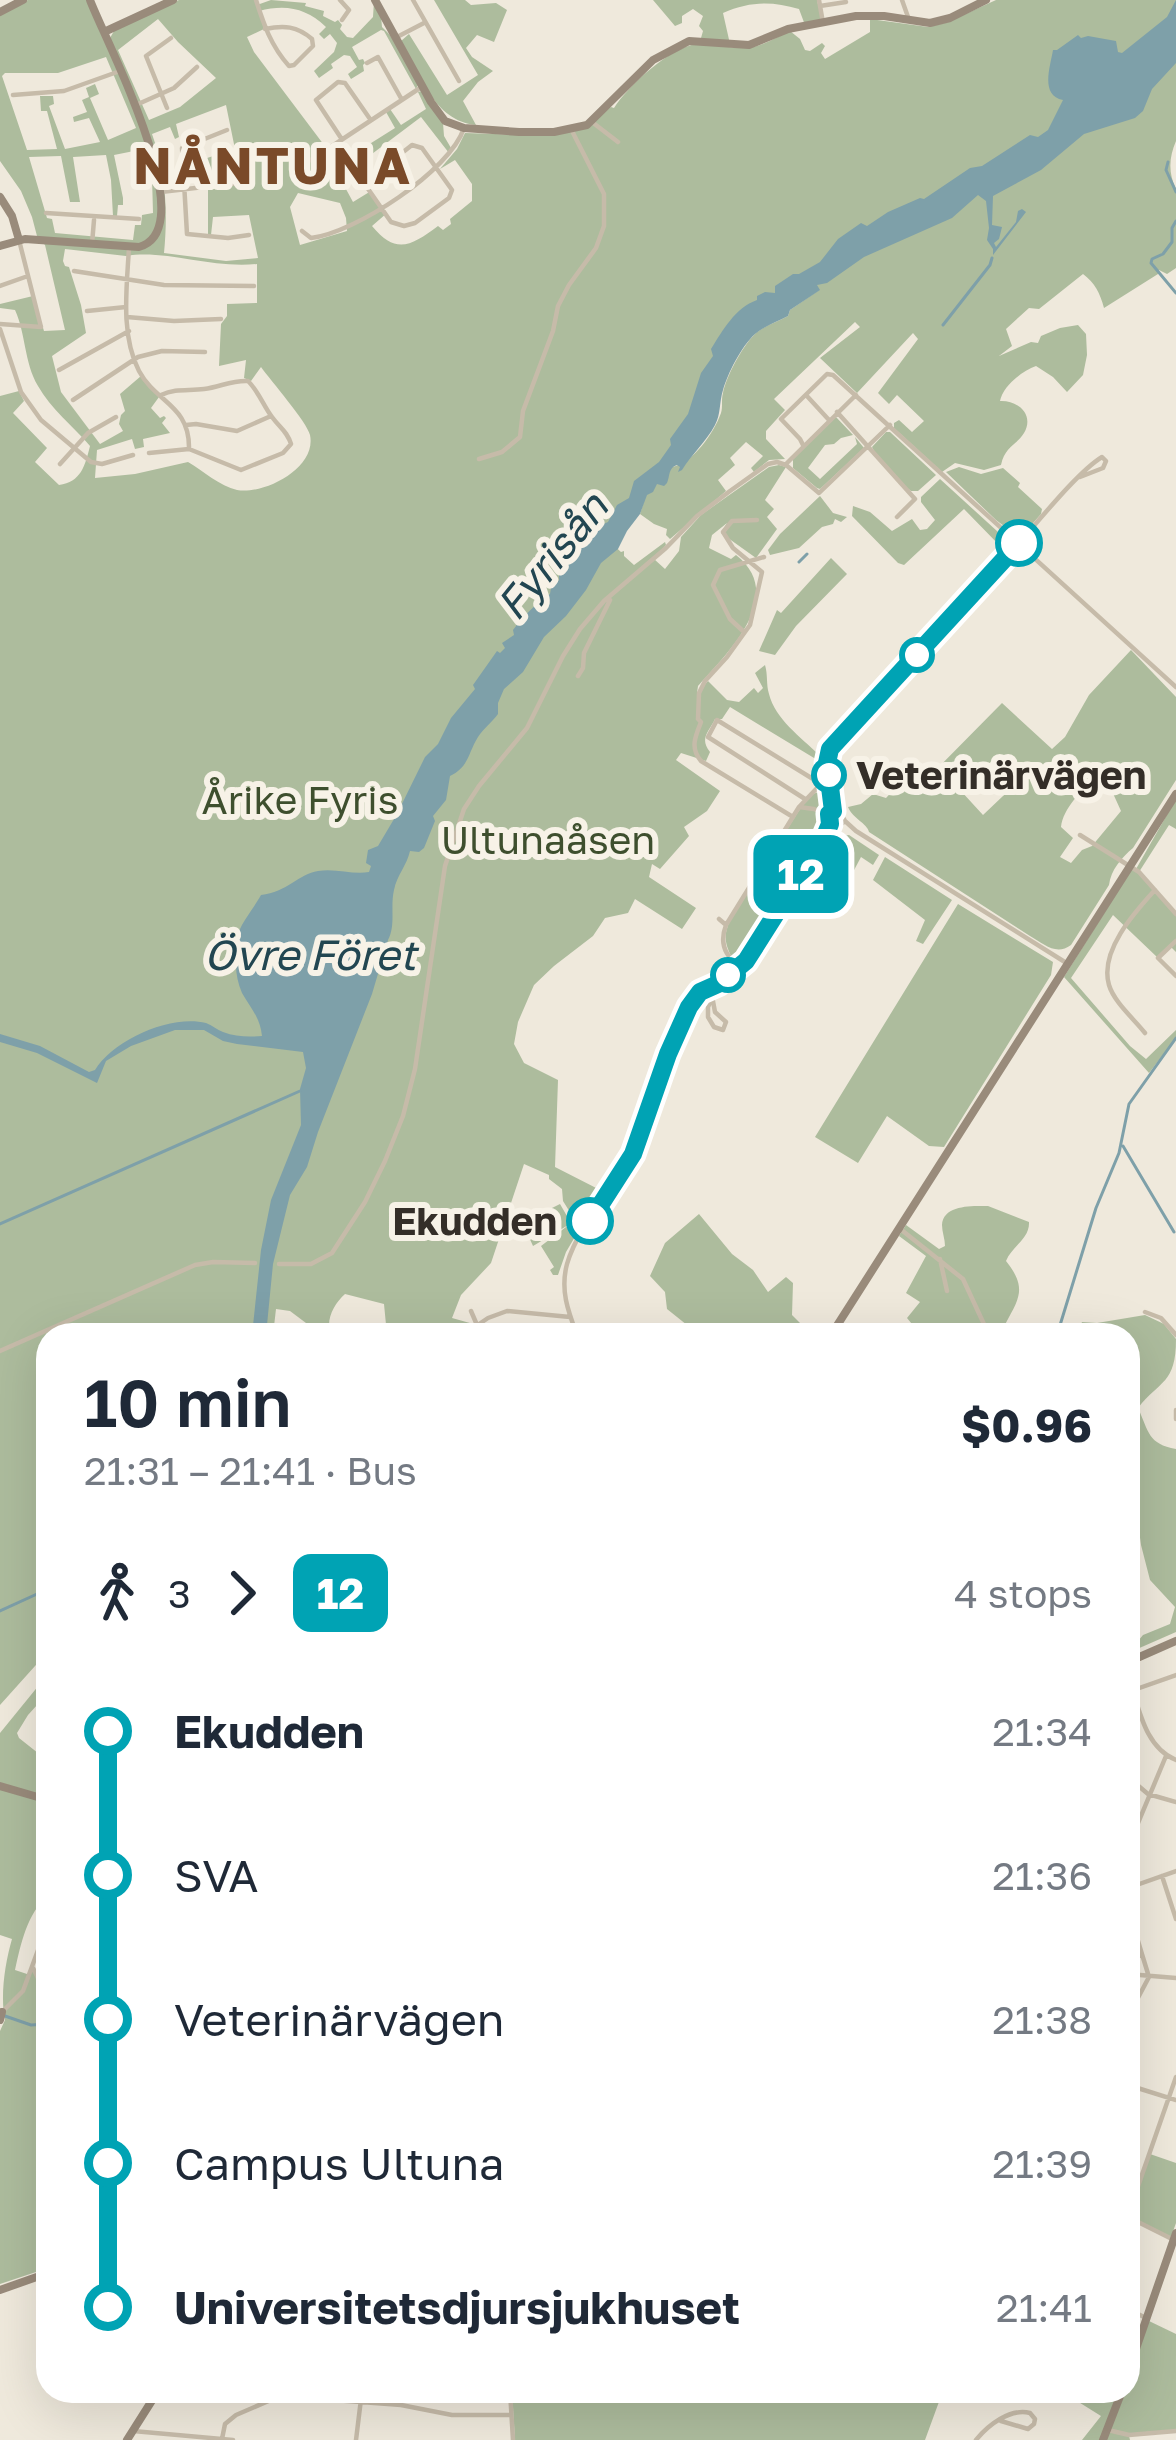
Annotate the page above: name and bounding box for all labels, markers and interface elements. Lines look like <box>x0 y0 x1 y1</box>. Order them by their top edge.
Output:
district label: NÅNTUNA <box>133 134 413 195</box>
water label: Fyrisån <box>485 480 619 629</box>
unlabelled marker <box>997 521 1041 565</box>
unlabelled marker <box>901 639 933 671</box>
place label: Veterinärvägen <box>856 751 1146 798</box>
marker: Veterinärvägen <box>813 759 845 791</box>
park label: Årike Fyris <box>202 776 398 823</box>
park label: Ultunaåsen <box>441 816 655 863</box>
line badge: 12 <box>747 835 855 913</box>
text: 12 <box>777 849 825 899</box>
water label: Övre Föret <box>204 929 420 979</box>
unlabelled marker <box>712 959 744 991</box>
place label: Ekudden <box>392 1197 557 1244</box>
marker: Ekudden <box>568 1199 612 1243</box>
text: 10 min <box>84 1362 292 1442</box>
text: $0.96 <box>961 1398 1092 1452</box>
text: 21:31 – 21:41 · Bus <box>84 1447 417 1494</box>
icon: walk <box>84 1560 150 1626</box>
icon: forward <box>209 1560 275 1626</box>
text: 12 <box>317 1568 364 1618</box>
text: 3 <box>168 1570 191 1617</box>
text: 4 stops <box>954 1570 1092 1617</box>
text: Ekudden <box>174 1704 364 1758</box>
text: 21:34 <box>992 1708 1092 1755</box>
text: SVA <box>174 1848 258 1902</box>
text: 21:36 <box>992 1852 1092 1899</box>
text: Veterinärvägen <box>174 1992 504 2046</box>
text: 21:38 <box>992 1996 1092 2043</box>
text: Campus Ultuna <box>174 2136 505 2190</box>
text: 21:39 <box>992 2140 1092 2187</box>
text: Universitetsdjursjukhuset <box>174 2280 740 2334</box>
text: 21:41 <box>996 2284 1092 2331</box>

